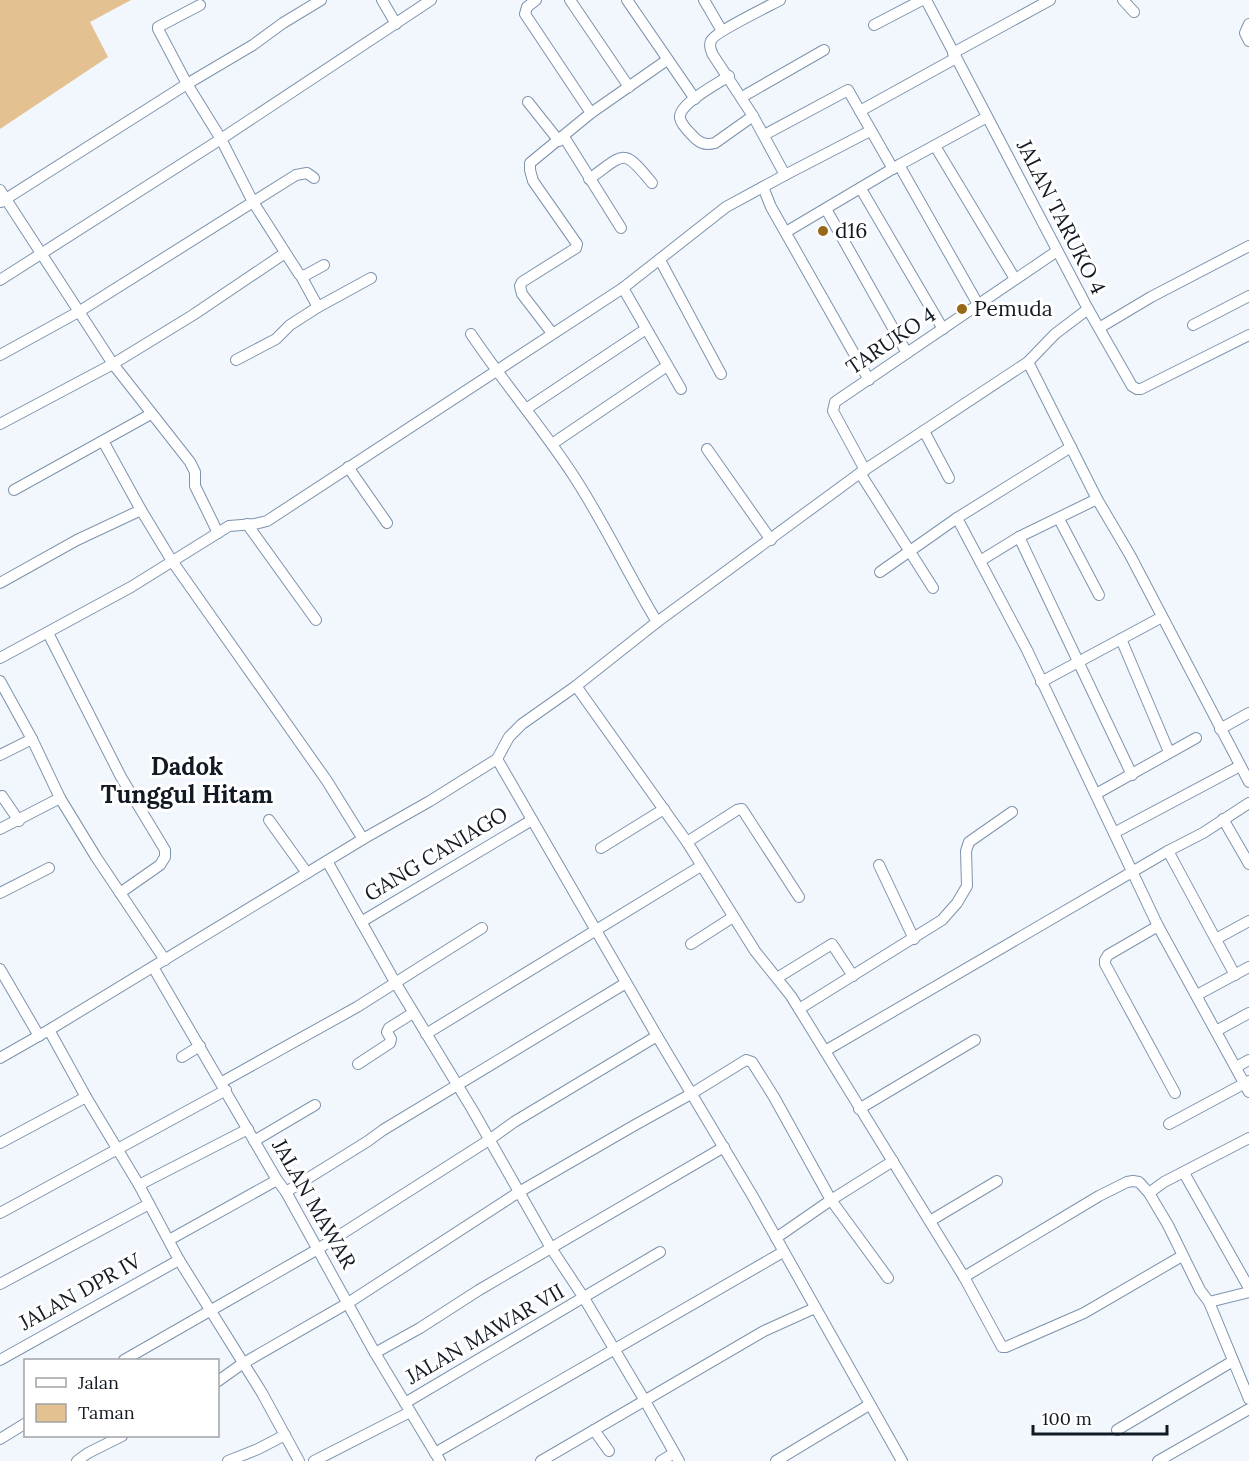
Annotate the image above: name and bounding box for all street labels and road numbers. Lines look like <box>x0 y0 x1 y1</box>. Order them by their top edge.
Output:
street label: JALAN TARUKO 4 <box>1010 134 1112 299</box>
street label: TARUKO 4 <box>841 301 941 380</box>
street label: GANG CANIAGO <box>359 800 512 907</box>
street label: JALAN MAWAR <box>266 1133 363 1274</box>
street label: JALAN DPR IV <box>13 1246 146 1337</box>
street label: JALAN MAWAR VII <box>400 1277 569 1390</box>

